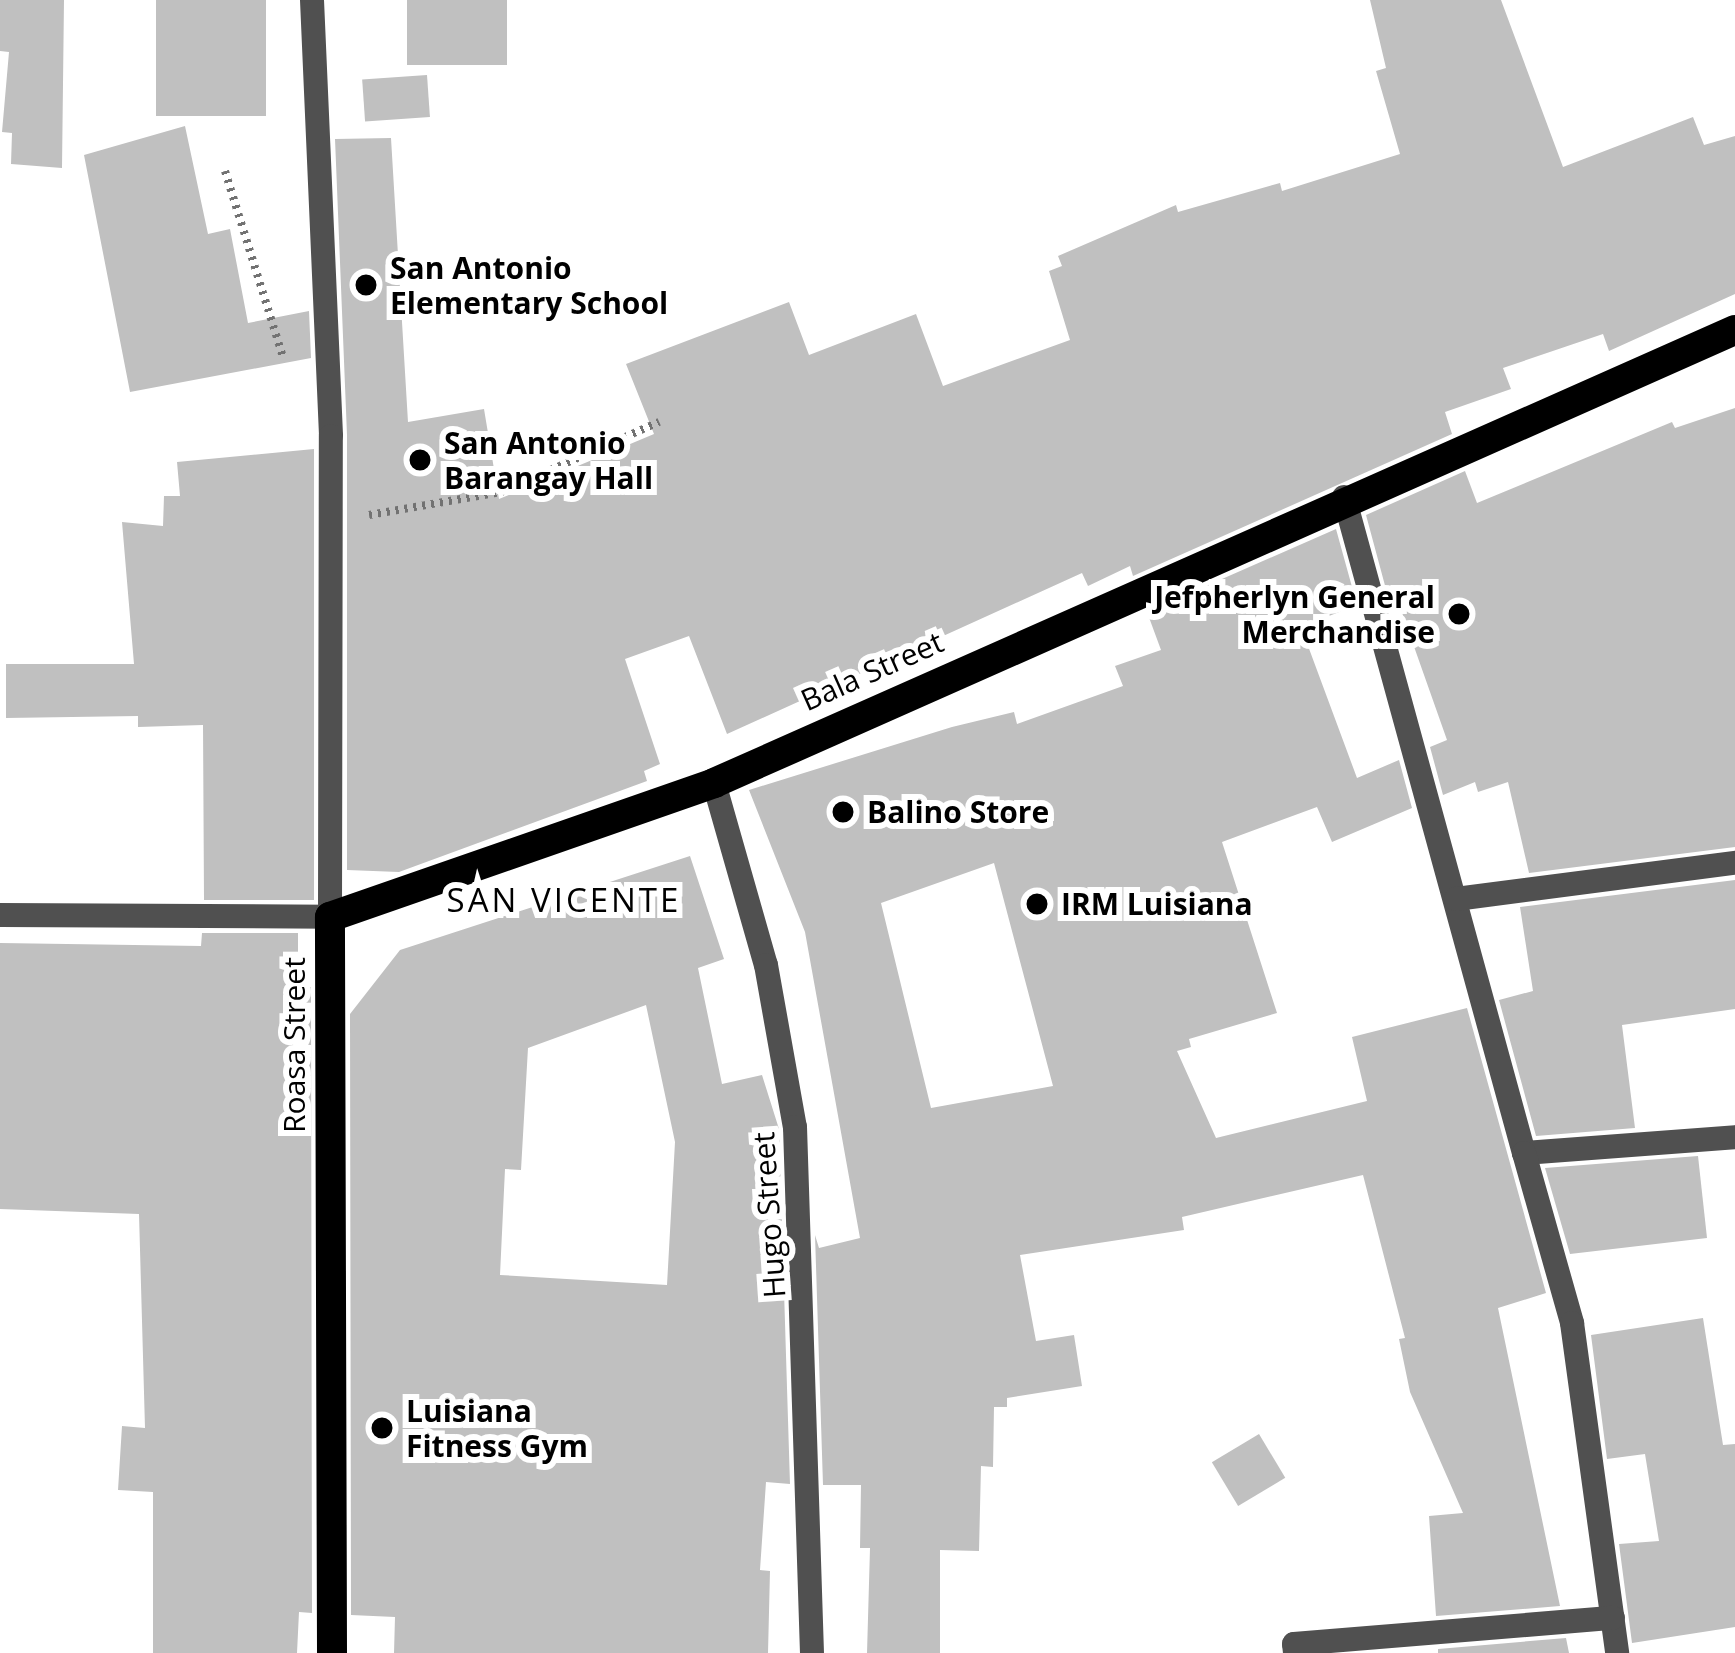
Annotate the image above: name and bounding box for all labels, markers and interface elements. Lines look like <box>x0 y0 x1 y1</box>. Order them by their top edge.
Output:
place label: San Antonio Elementary School <box>390 250 668 320</box>
marker: San Antonio Elementary School <box>353 272 379 298</box>
place label: San Antonio Barangay Hall <box>444 425 653 496</box>
marker: San Antonio Barangay Hall <box>407 447 433 473</box>
place label: Jefpherlyn General Merchandise <box>1154 579 1435 650</box>
marker: Jefpherlyn General Merchandise <box>1446 601 1472 627</box>
street label: Bala Street <box>795 624 949 718</box>
place label: Balino Store <box>867 794 1049 830</box>
marker: Balino Store <box>830 799 856 825</box>
district label: SAN VICENTE <box>447 880 681 920</box>
place label: IRM Luisiana <box>1061 886 1253 922</box>
marker: IRM Luisiana <box>1024 891 1050 917</box>
street label: Roasa Street <box>276 957 312 1133</box>
street label: Hugo Street <box>745 1131 793 1299</box>
place label: Luisiana Fitness Gym <box>406 1393 588 1464</box>
marker: Luisiana Fitness Gym <box>369 1415 395 1441</box>

